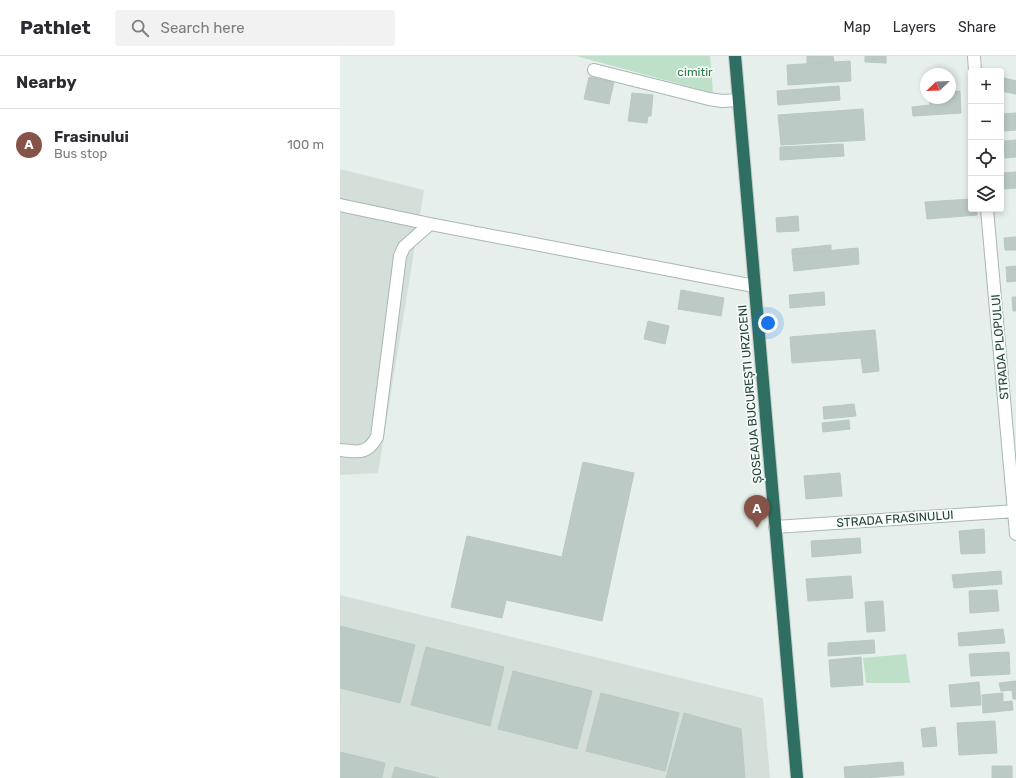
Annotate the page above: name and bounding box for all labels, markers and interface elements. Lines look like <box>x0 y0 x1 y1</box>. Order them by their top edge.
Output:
search box <box>115 10 395 46</box>
text: Pathlet <box>20 16 91 39</box>
icon: search <box>129 17 151 39</box>
text: Search here <box>161 19 245 37</box>
text: Map <box>844 19 871 36</box>
text: Layers <box>893 19 936 36</box>
text: Share <box>958 19 996 36</box>
park label: cimitir <box>677 65 713 79</box>
north arrow <box>920 68 956 104</box>
map controls <box>968 68 1004 212</box>
button: + <box>968 68 1004 104</box>
text: Nearby <box>16 72 77 92</box>
button: − <box>968 104 1004 140</box>
text: Frasinului <box>54 128 129 146</box>
text: A <box>24 137 34 152</box>
text: 100 m <box>287 137 324 152</box>
button: locate <box>968 140 1004 176</box>
text: Bus stop <box>54 146 107 161</box>
button: layers <box>968 176 1004 212</box>
street label: STRADA PLOPULUI <box>988 294 1012 400</box>
street label: ȘOSEAUA BUCUREȘTI URZICENI <box>735 304 765 484</box>
your location <box>758 313 778 333</box>
pin: A <box>744 495 770 528</box>
street label: STRADA FRASINULUI <box>836 508 954 530</box>

